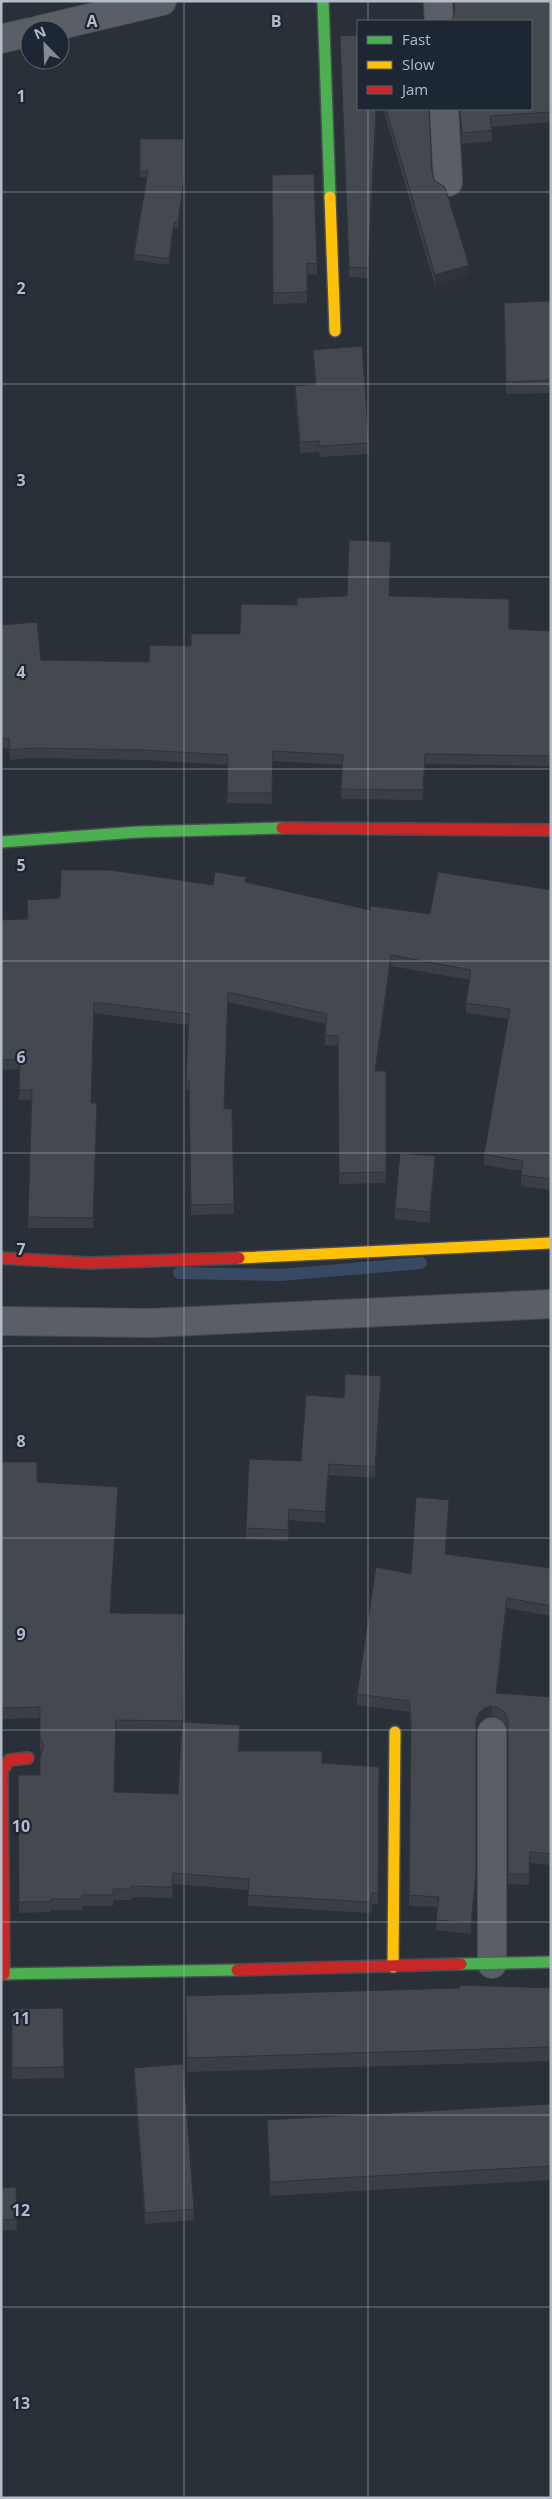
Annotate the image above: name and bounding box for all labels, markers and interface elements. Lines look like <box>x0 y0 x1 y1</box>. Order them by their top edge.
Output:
text: A <box>86 10 98 32</box>
text: B <box>271 10 281 32</box>
north arrow <box>20 20 70 70</box>
legend <box>357 20 532 110</box>
text: N <box>31 22 49 44</box>
text: Fast <box>402 29 431 49</box>
text: Slow <box>402 54 435 74</box>
text: Jam <box>400 79 428 99</box>
text: 1 <box>16 85 26 107</box>
text: 2 <box>16 277 26 299</box>
text: 3 <box>16 469 26 491</box>
text: 4 <box>16 661 26 683</box>
text: 5 <box>16 854 26 876</box>
text: 6 <box>16 1046 26 1068</box>
text: 7 <box>16 1238 26 1260</box>
text: 8 <box>16 1430 26 1452</box>
text: 9 <box>16 1623 26 1645</box>
text: 10 <box>12 1815 30 1837</box>
text: 11 <box>12 2007 30 2029</box>
text: 12 <box>12 2199 30 2221</box>
text: 13 <box>12 2392 30 2414</box>

